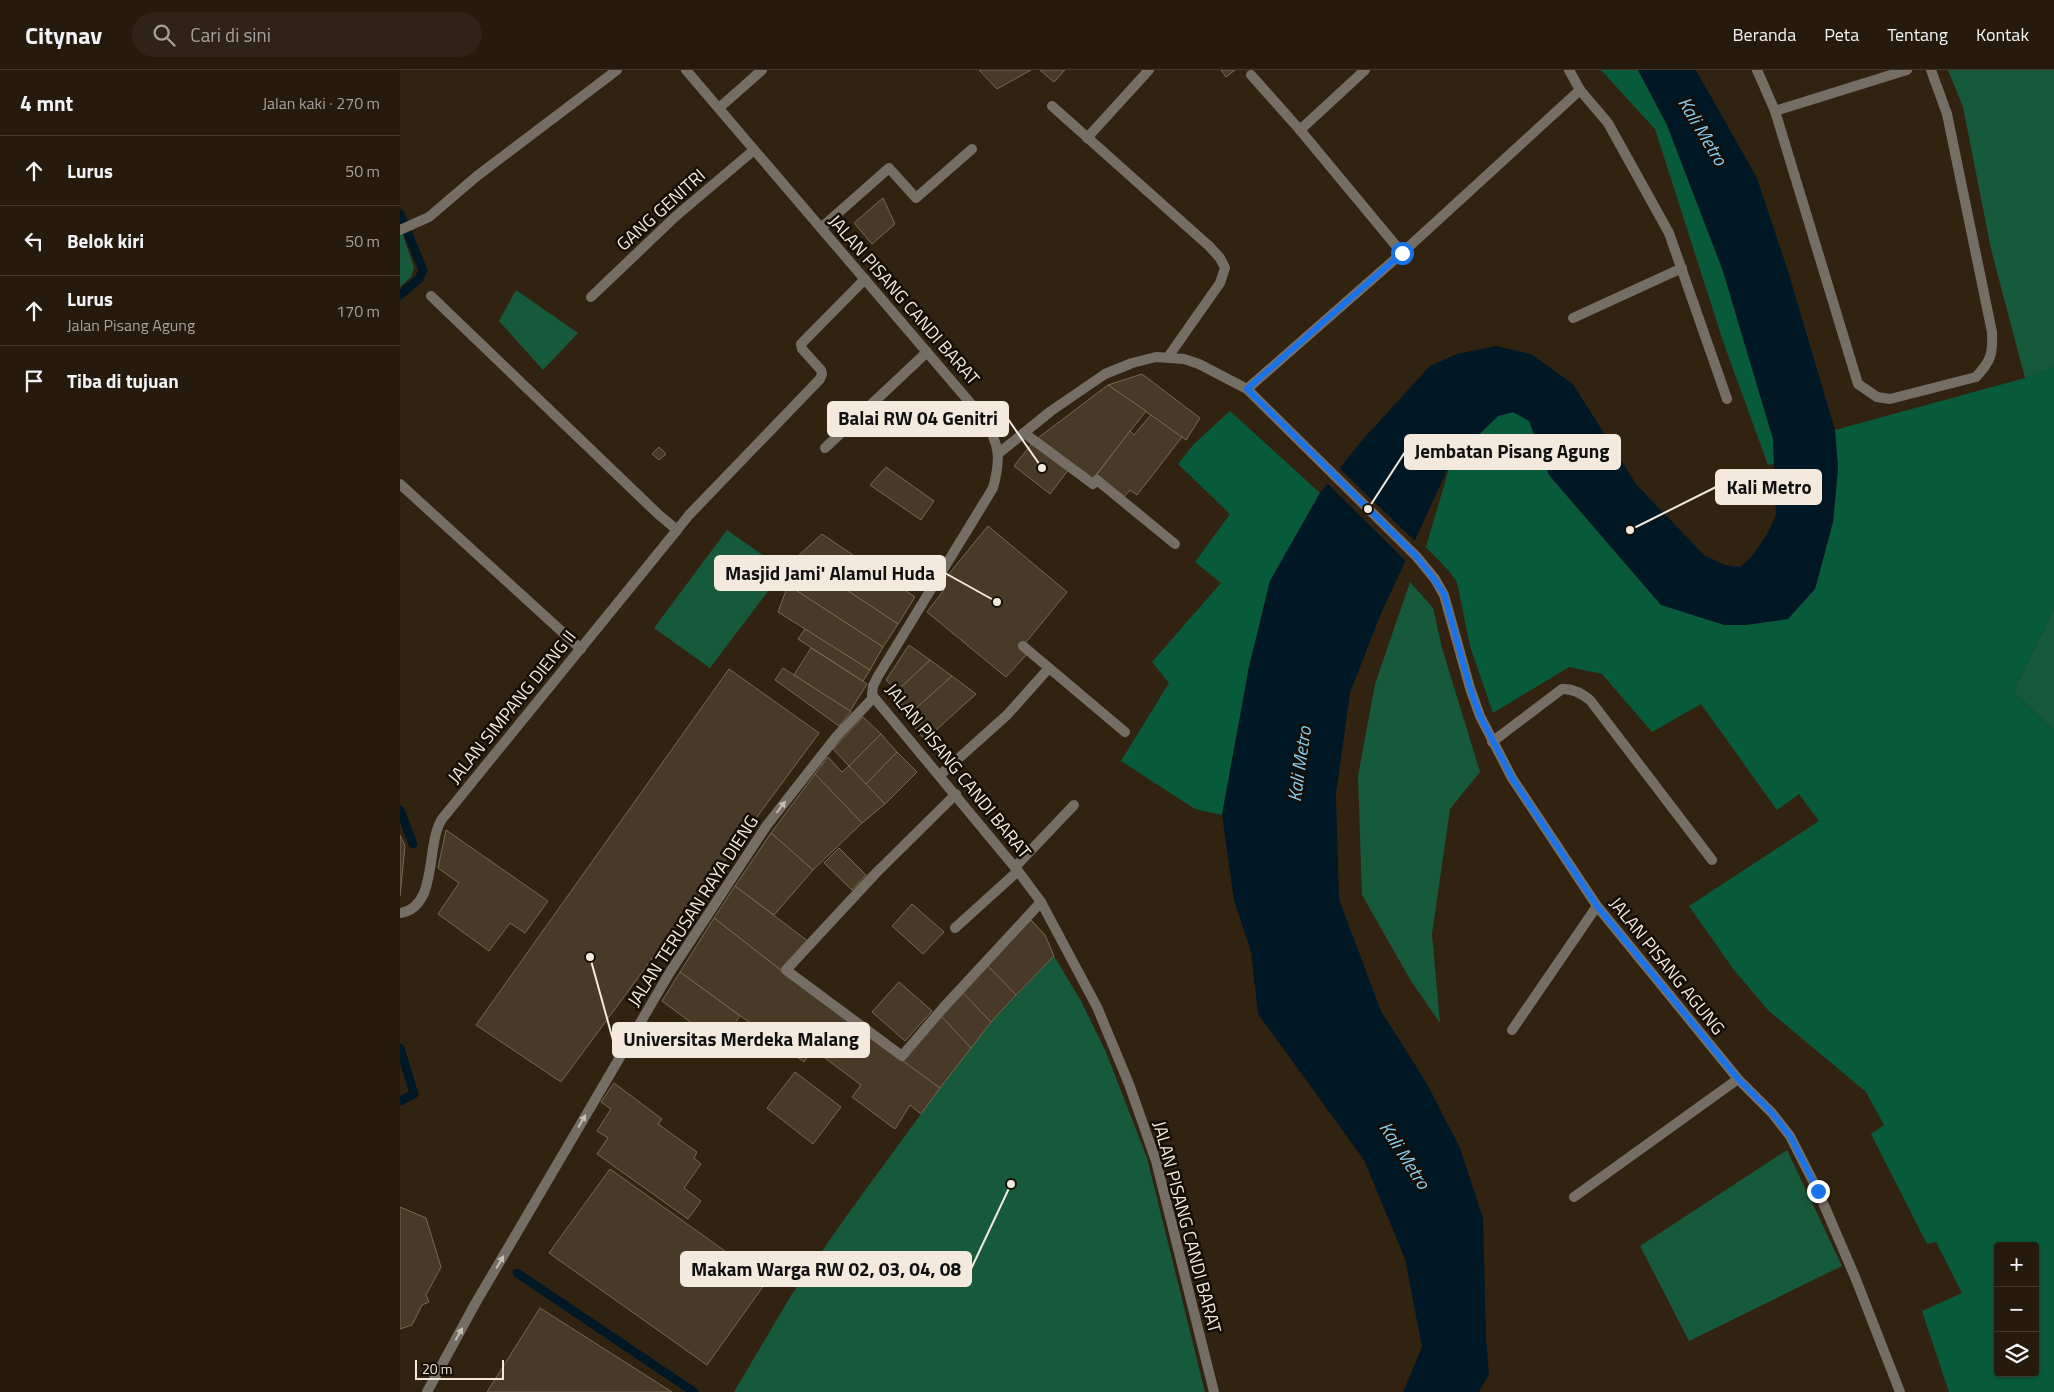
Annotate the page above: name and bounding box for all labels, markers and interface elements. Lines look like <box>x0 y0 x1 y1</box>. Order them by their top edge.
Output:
search box <box>132 12 482 57</box>
text: Citynav <box>25 17 102 53</box>
text: Cari di sini <box>190 20 271 49</box>
icon: search <box>150 21 178 49</box>
text: Beranda <box>1733 21 1796 48</box>
text: Peta <box>1824 21 1859 48</box>
text: Tentang <box>1887 21 1948 48</box>
text: Kontak <box>1976 21 2029 48</box>
text: 4 mnt <box>20 87 73 119</box>
text: Jalan kaki · 270 m <box>262 91 380 115</box>
water label: Kali Metro <box>1671 91 1736 171</box>
text: Lurus <box>67 156 113 185</box>
icon: ahead <box>20 157 48 185</box>
text: 50 m <box>345 159 380 183</box>
street label: GANG GENITRI <box>610 162 711 257</box>
street label: JALAN PISANG CANDI BARAT <box>822 208 987 391</box>
text: Belok kiri <box>67 226 144 255</box>
icon: left <box>20 227 48 255</box>
text: 50 m <box>345 229 380 253</box>
route start <box>1391 242 1414 265</box>
text: Lurus <box>67 284 113 313</box>
icon: ahead <box>20 297 48 325</box>
text: 170 m <box>336 299 380 323</box>
text: Jalan Pisang Agung <box>67 313 195 337</box>
text: Tiba di tujuan <box>67 366 179 395</box>
icon: arrive <box>20 367 48 395</box>
callout: Balai RW 04 Genitri <box>828 402 1008 436</box>
text: Balai RW 04 Genitri <box>838 403 998 432</box>
callout: Jembatan Pisang Agung <box>1405 435 1620 469</box>
text: Jembatan Pisang Agung <box>1415 436 1609 465</box>
callout: Kali Metro <box>1716 470 1821 504</box>
text: Kali Metro <box>1726 472 1812 501</box>
callout: Masjid Jami' Alamul Huda <box>715 556 945 590</box>
text: Masjid Jami' Alamul Huda <box>725 558 935 587</box>
street label: JALAN SIMPANG DIENG II <box>441 624 582 789</box>
street label: JALAN PISANG CANDI BARAT <box>879 677 1038 865</box>
water label: Kali Metro <box>1279 724 1318 804</box>
one-way arrow <box>776 800 786 814</box>
street label: JALAN TERUSAN RAYA DIENG <box>620 810 765 1012</box>
street label: JALAN PISANG AGUNG <box>1603 891 1732 1040</box>
callout: Universitas Merdeka Malang <box>613 1023 869 1057</box>
text: Universitas Merdeka Malang <box>623 1024 859 1053</box>
one-way arrow <box>577 1115 586 1128</box>
water label: Kali Metro <box>1373 1115 1439 1195</box>
street label: JALAN PISANG CANDI BARAT <box>1146 1118 1229 1336</box>
route end <box>1807 1180 1830 1203</box>
map controls <box>1994 1242 2039 1377</box>
button: + <box>1994 1242 2039 1287</box>
callout: Makam Warga RW 02, 03, 04, 08 <box>681 1252 971 1286</box>
text: Makam Warga RW 02, 03, 04, 08 <box>691 1254 961 1283</box>
one-way arrow <box>495 1255 504 1268</box>
button: − <box>1994 1287 2039 1332</box>
one-way arrow <box>455 1327 463 1341</box>
button: layers <box>1994 1332 2039 1377</box>
scale bar <box>415 1357 504 1380</box>
text: 20 m <box>422 1358 452 1379</box>

